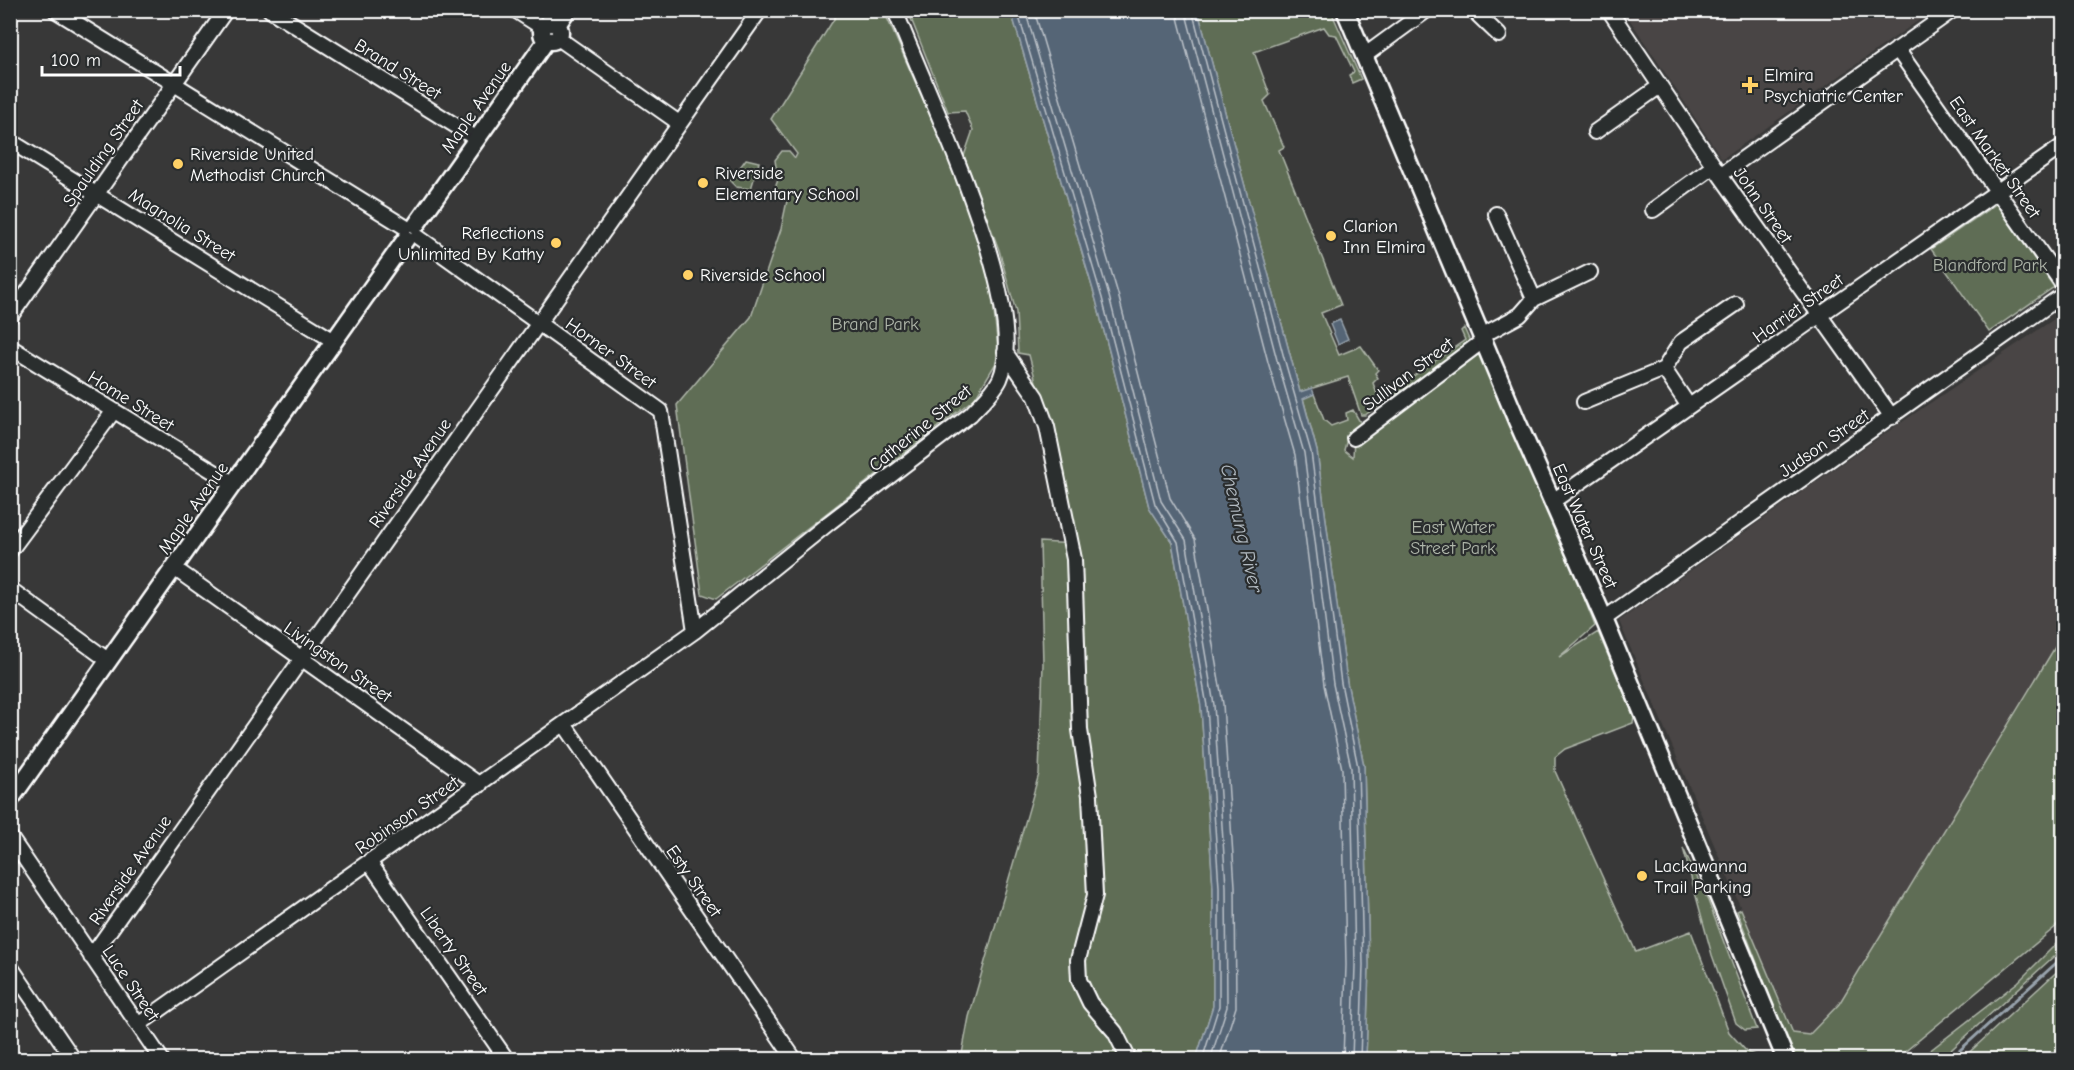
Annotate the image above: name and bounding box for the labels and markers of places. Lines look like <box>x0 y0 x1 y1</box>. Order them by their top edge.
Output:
place label: Elmira Psychiatric Center <box>1764 65 1904 107</box>
marker: Elmira Psychiatric Center <box>1741 76 1759 94</box>
place label: Riverside United Methodist Church <box>190 144 326 186</box>
marker: Riverside United Methodist Church <box>171 157 185 171</box>
place label: Riverside Elementary School <box>715 163 859 205</box>
marker: Riverside Elementary School <box>696 176 710 190</box>
place label: Clarion Inn Elmira <box>1343 216 1426 258</box>
place label: Reflections Unlimited By Kathy <box>398 223 545 265</box>
marker: Clarion Inn Elmira <box>1324 229 1338 243</box>
marker: Reflections Unlimited By Kathy <box>549 236 563 250</box>
place label: Riverside School <box>700 265 826 286</box>
marker: Riverside School <box>681 268 695 282</box>
place label: Lackawanna Trail Parking <box>1654 856 1752 898</box>
marker: Lackawanna Trail Parking <box>1635 869 1649 883</box>

